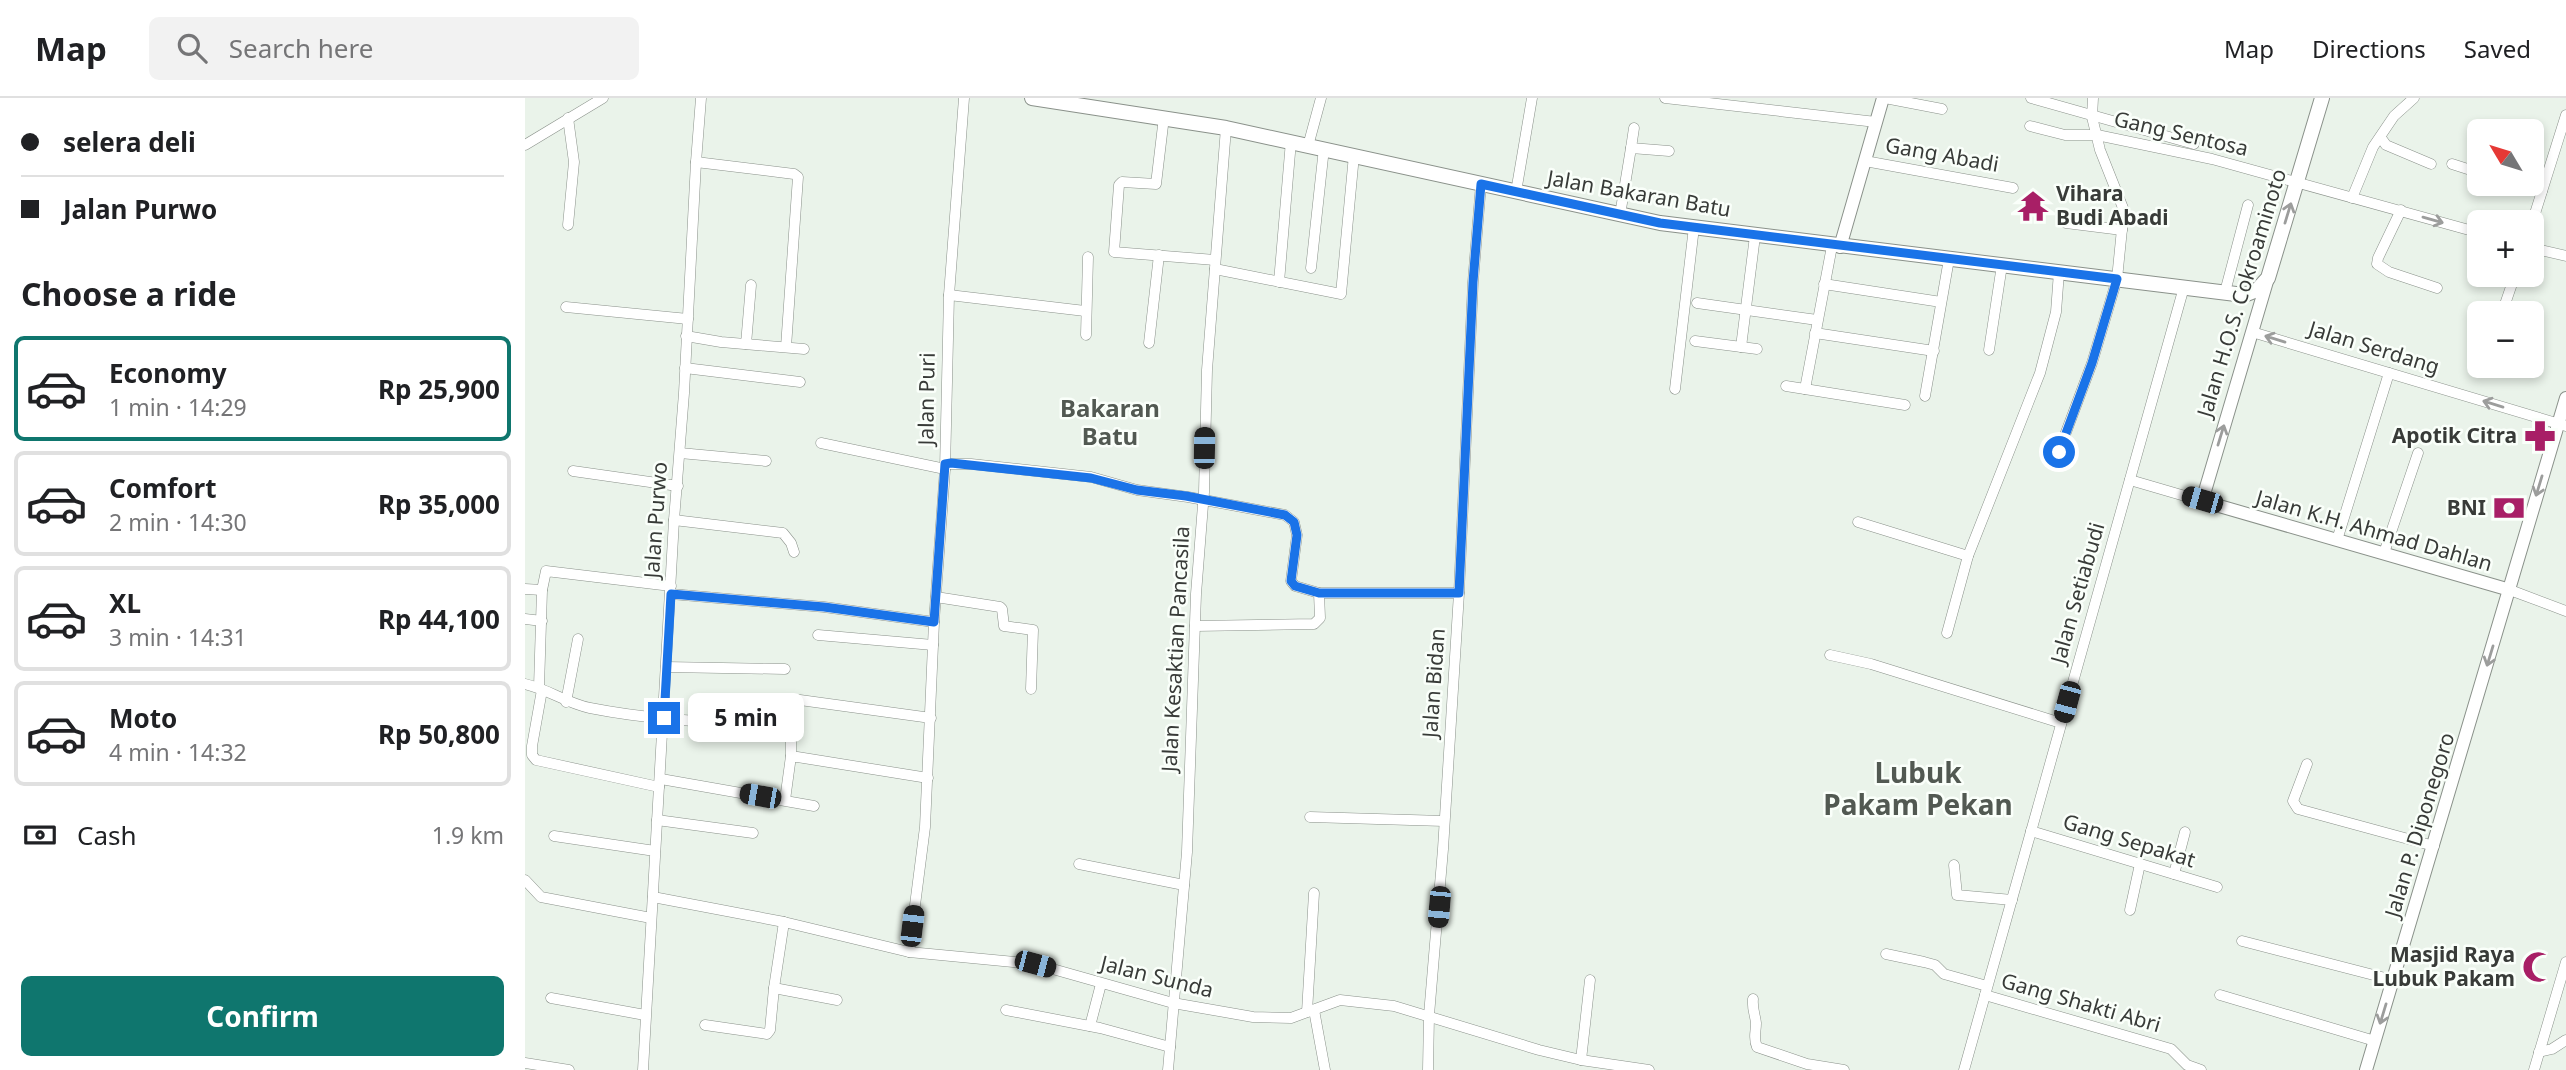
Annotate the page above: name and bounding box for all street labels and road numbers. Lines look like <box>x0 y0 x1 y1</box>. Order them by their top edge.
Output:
street label: Gang Sentosa <box>2111 104 2251 162</box>
street label: Gang Abadi <box>1883 130 2001 178</box>
street label: Jalan Bakaran Batu <box>1543 163 1733 223</box>
street label: Jalan H.O.S. Cokroaminoto <box>2189 165 2292 422</box>
street label: Jalan Serdang <box>2304 313 2443 380</box>
street label: Jalan Puri <box>911 352 941 448</box>
street label: Jalan Purwo <box>637 461 673 581</box>
street label: Jalan K.H. Ahmad Dahlan <box>2251 482 2496 577</box>
street label: Jalan Setiabudi <box>2043 519 2111 668</box>
street label: Jalan Kesaktian Pancasila <box>1154 525 1195 775</box>
street label: Jalan Bidan <box>1415 627 1451 741</box>
street label: Jalan P. Diponegoro <box>2377 729 2460 923</box>
street label: Gang Sepakat <box>2060 807 2199 874</box>
street label: Jalan Sunda <box>1096 948 1217 1004</box>
street label: Gang Shakti Abri <box>1998 966 2164 1038</box>

